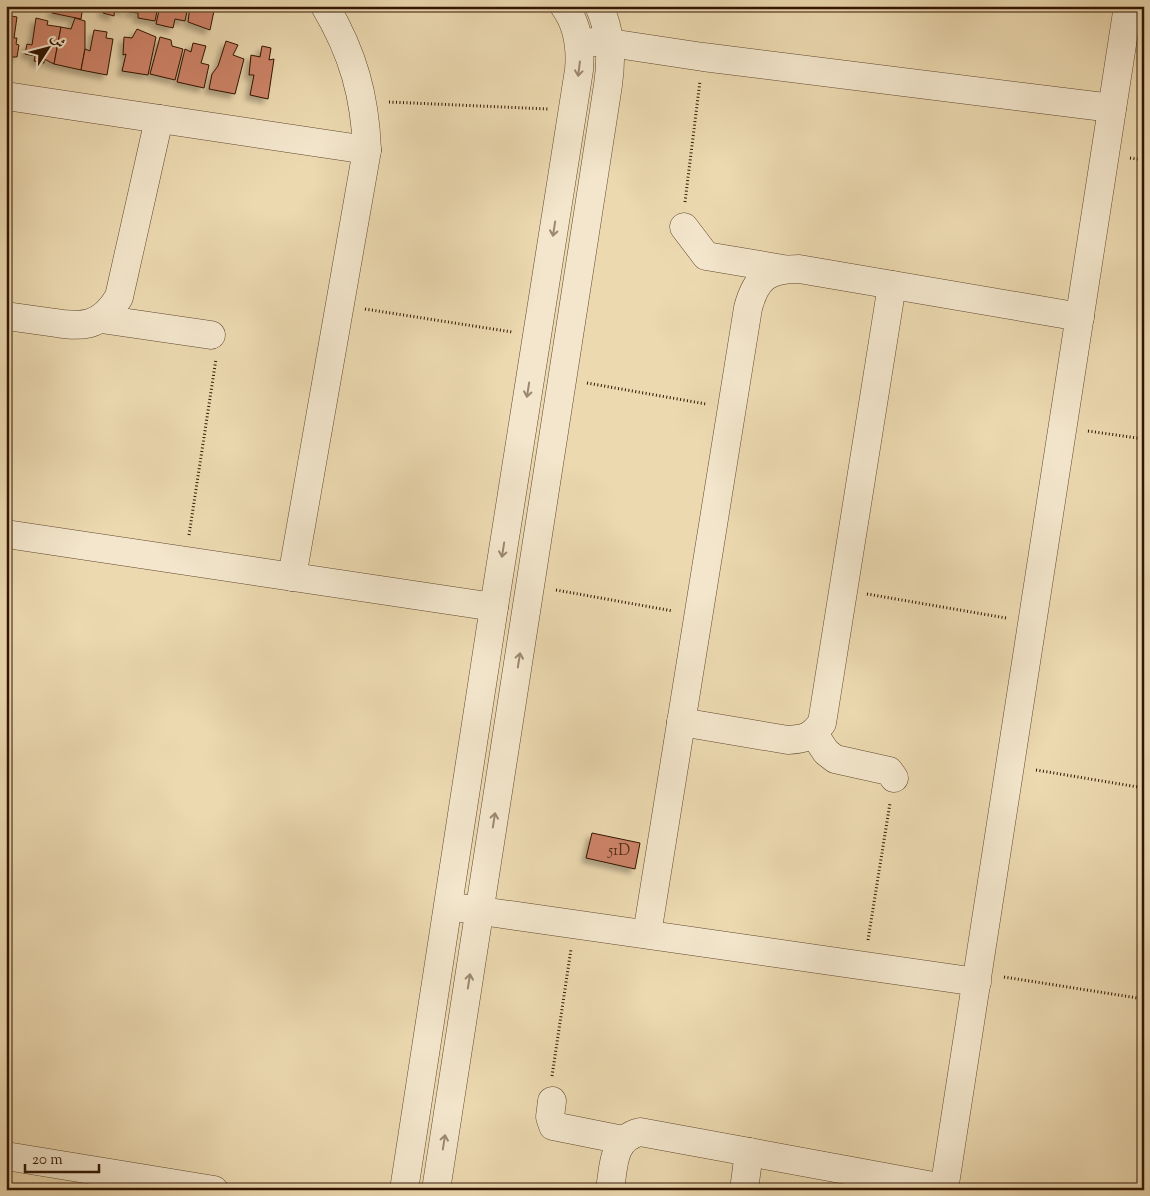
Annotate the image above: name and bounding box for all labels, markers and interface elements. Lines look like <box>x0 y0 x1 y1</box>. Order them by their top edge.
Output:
north arrow <box>22 22 72 72</box>
text: ش <box>45 30 69 53</box>
one-way arrow <box>574 61 584 77</box>
one-way arrow <box>549 221 559 237</box>
one-way arrow <box>523 382 533 398</box>
one-way arrow <box>497 542 507 558</box>
one-way arrow <box>514 652 524 668</box>
one-way arrow <box>489 813 499 829</box>
house number: 51D <box>607 841 630 862</box>
one-way arrow <box>464 973 474 989</box>
one-way arrow <box>439 1134 449 1150</box>
scale bar <box>25 1141 99 1173</box>
text: 20 m <box>32 1150 63 1171</box>

